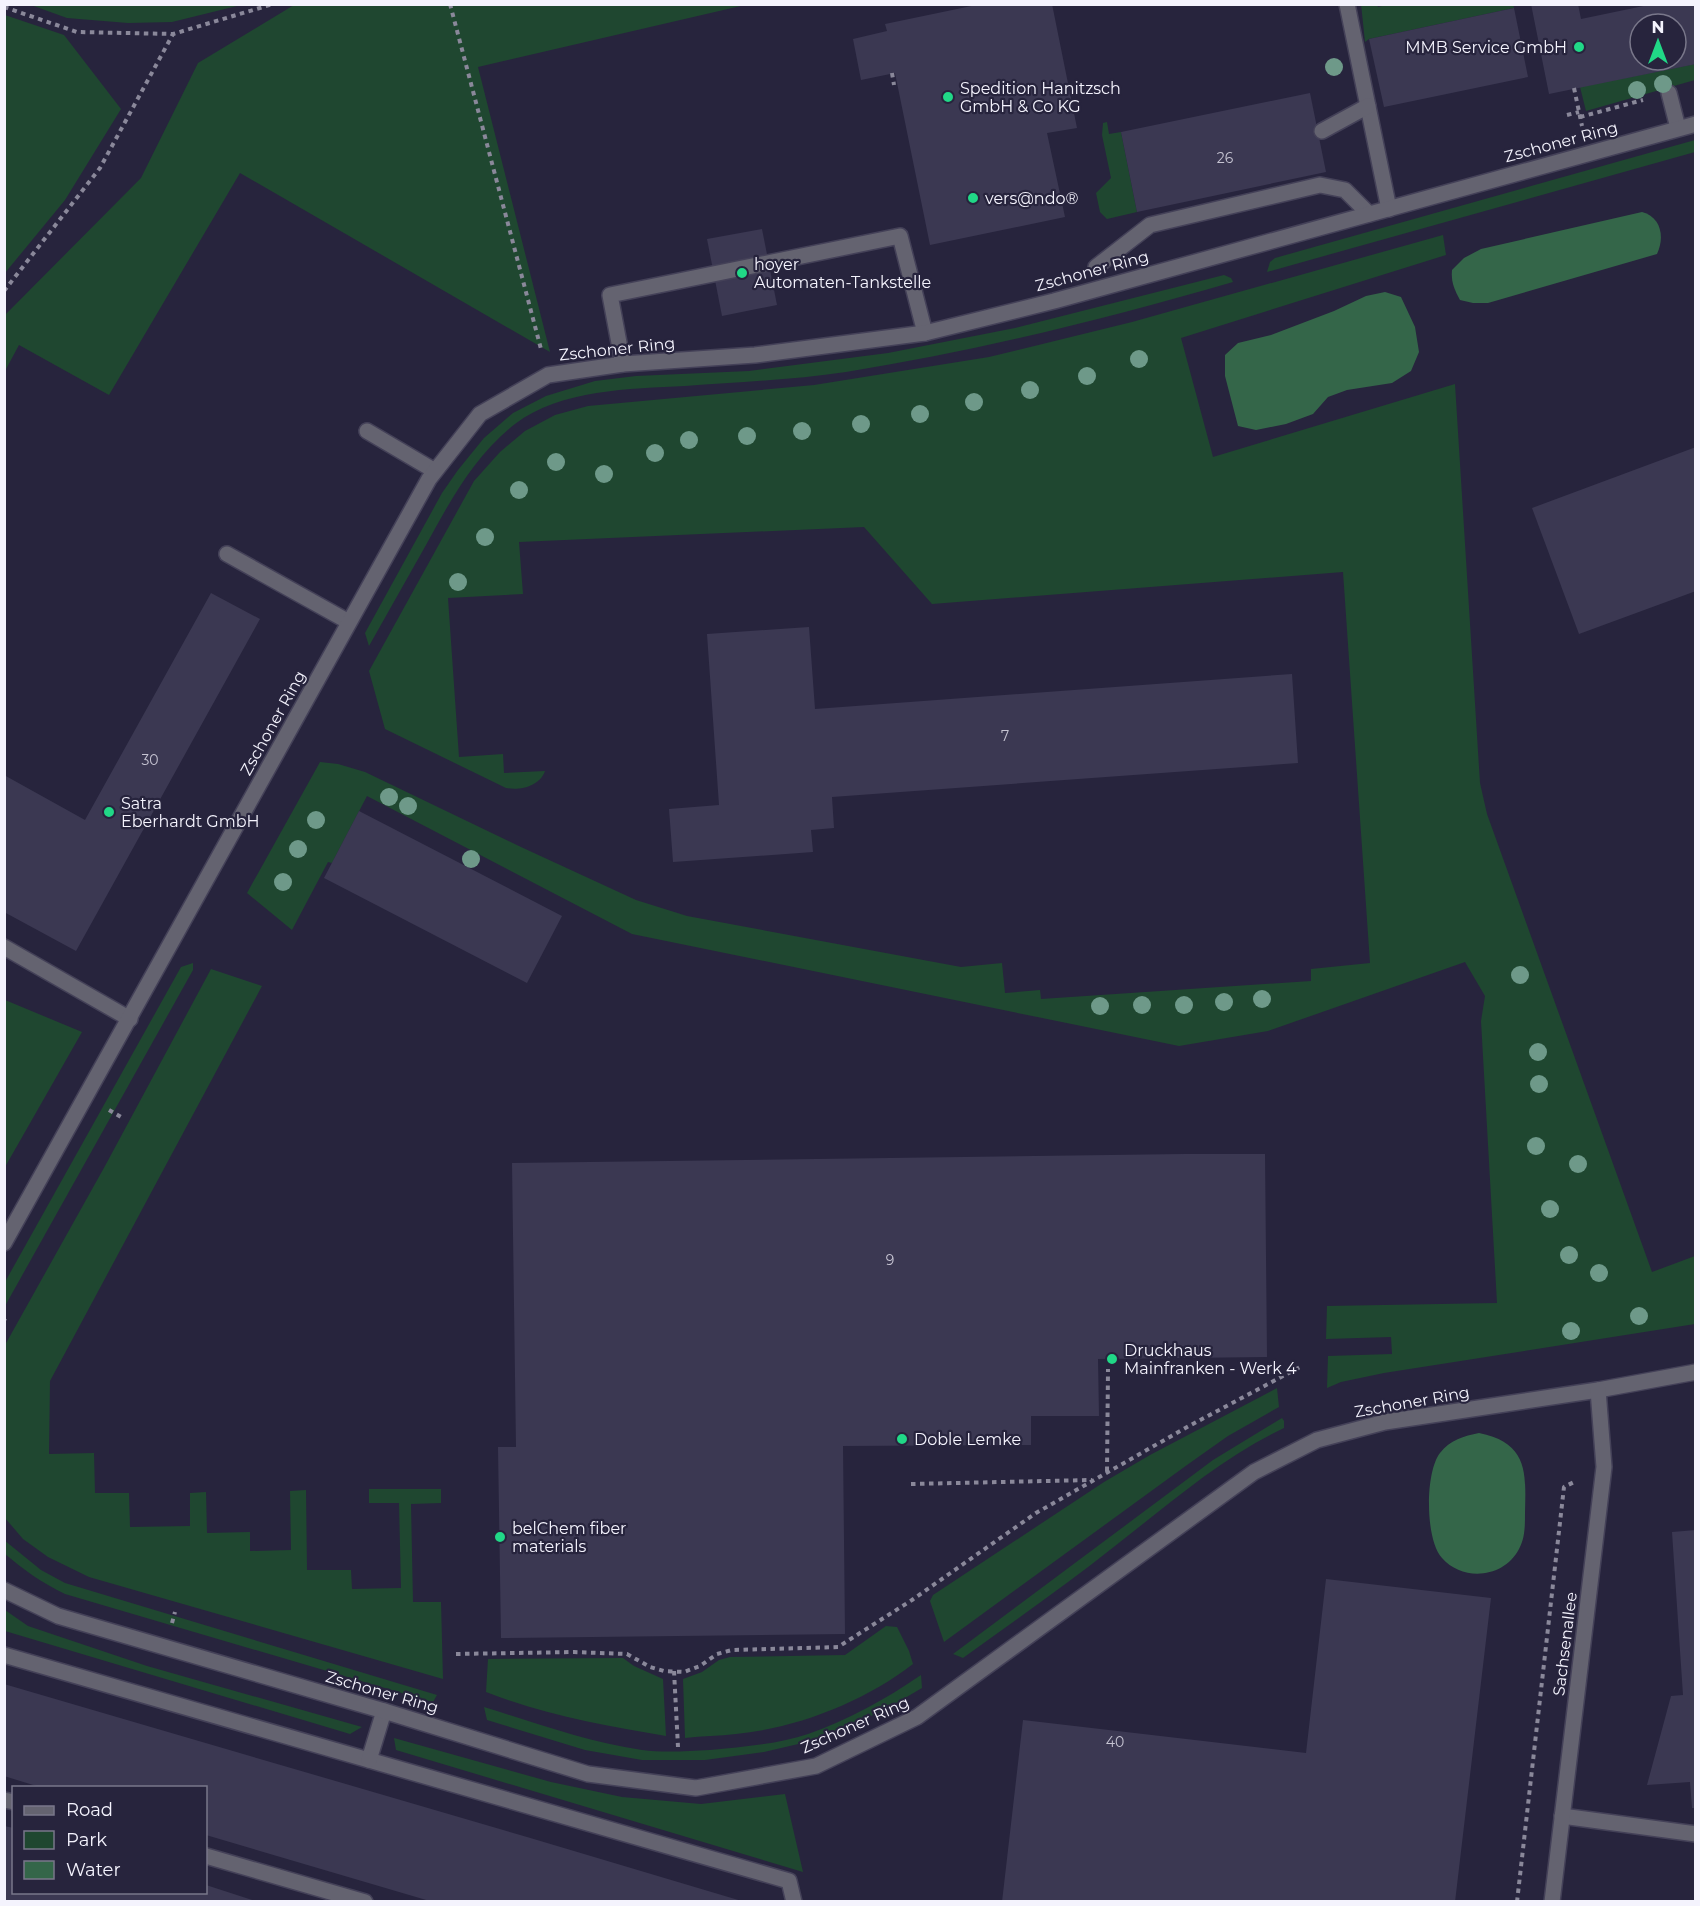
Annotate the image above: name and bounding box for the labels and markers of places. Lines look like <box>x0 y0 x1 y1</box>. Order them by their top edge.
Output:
place label: MMB Service GmbH <box>1405 38 1567 57</box>
marker: MMB Service GmbH <box>1572 40 1586 54</box>
place label: Spedition Hanitzsch GmbH & Co KG <box>960 79 1121 116</box>
marker: Spedition Hanitzsch GmbH & Co KG <box>941 90 955 104</box>
place label: vers@ndo® <box>985 189 1079 208</box>
marker: vers@ndo® <box>966 191 980 205</box>
place label: hoyer Automaten-Tankstelle <box>754 255 931 292</box>
marker: hoyer Automaten-Tankstelle <box>735 266 749 280</box>
place label: Satra Eberhardt GmbH <box>121 794 260 831</box>
marker: Satra Eberhardt GmbH <box>102 805 116 819</box>
place label: Druckhaus Mainfranken - Werk 4 <box>1124 1341 1297 1378</box>
marker: Druckhaus Mainfranken - Werk 4 <box>1105 1352 1119 1366</box>
place label: Doble Lemke <box>914 1430 1021 1449</box>
marker: Doble Lemke <box>895 1432 909 1446</box>
place label: belChem fiber materials <box>512 1519 626 1556</box>
marker: belChem fiber materials <box>493 1530 507 1544</box>

